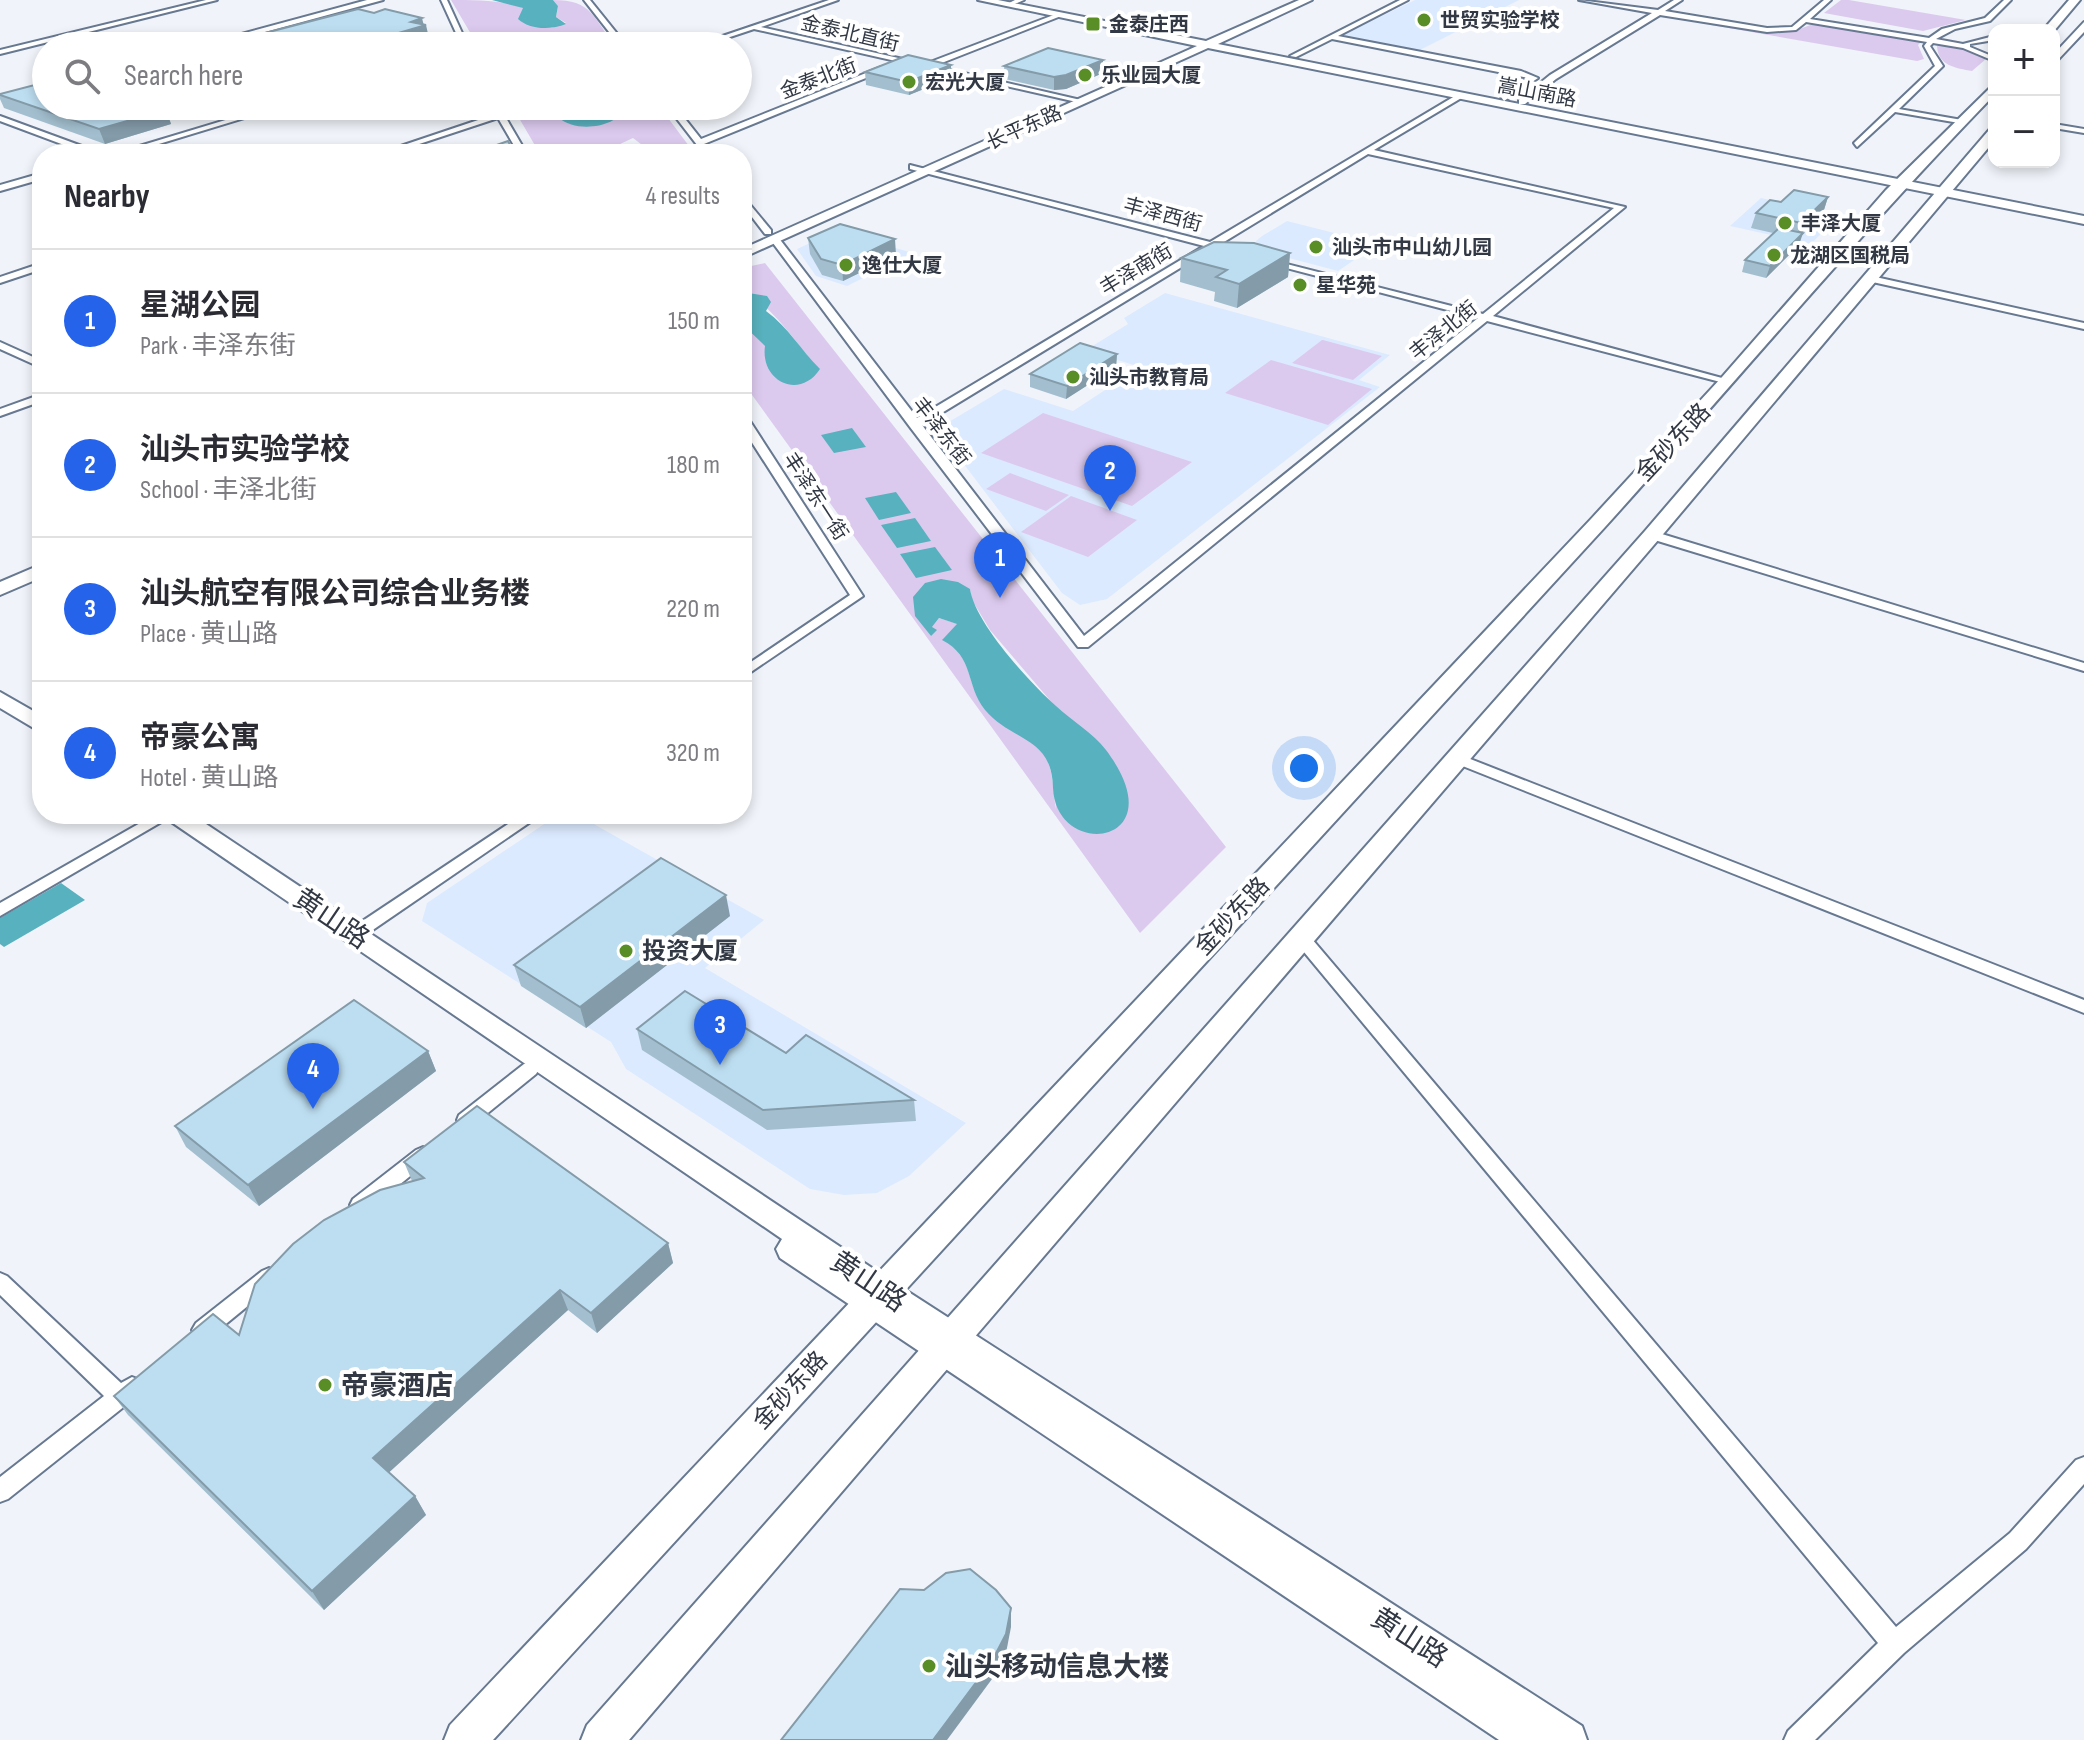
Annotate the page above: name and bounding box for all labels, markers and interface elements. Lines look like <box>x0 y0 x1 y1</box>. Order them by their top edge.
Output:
place label: 世贸实验学校 <box>1440 9 1560 33</box>
street label: 金泰北直街 <box>798 11 901 57</box>
marker: 世贸实验学校 <box>1415 11 1433 29</box>
place label: 金泰庄西 <box>1109 13 1189 37</box>
marker: 金泰庄西 <box>1084 15 1102 33</box>
map controls <box>1988 24 2060 168</box>
button: + <box>1988 24 2060 96</box>
search box <box>32 32 752 120</box>
street label: 金泰北街 <box>777 53 860 104</box>
icon: search <box>60 54 104 98</box>
text: Search here <box>124 58 243 94</box>
place label: 乐业园大厦 <box>1101 64 1201 88</box>
marker: 乐业园大厦 <box>1076 66 1094 84</box>
place label: 宏光大厦 <box>925 71 1005 95</box>
marker: 宏光大厦 <box>900 73 918 91</box>
street label: 嵩山南路 <box>1495 74 1578 112</box>
button: − <box>1988 96 2060 168</box>
street label: 长平东路 <box>983 101 1066 155</box>
text: Nearby <box>64 176 150 217</box>
text: 4 results <box>645 181 720 212</box>
street label: 丰泽西街 <box>1121 193 1204 237</box>
place label: 丰泽大厦 <box>1801 212 1881 236</box>
marker: 丰泽大厦 <box>1776 214 1794 232</box>
place label: 汕头市中山幼儿园 <box>1332 236 1492 260</box>
marker: 汕头市中山幼儿园 <box>1307 238 1325 256</box>
street label: 丰泽南街 <box>1096 239 1177 301</box>
place label: 龙湖区国税局 <box>1790 244 1910 268</box>
marker: 龙湖区国税局 <box>1765 246 1783 264</box>
place label: 逸仕大厦 <box>862 254 942 278</box>
marker: 逸仕大厦 <box>837 256 855 274</box>
place label: 星华苑 <box>1316 274 1376 298</box>
marker: 星华苑 <box>1291 276 1309 294</box>
text: 星湖公园 <box>140 288 260 324</box>
street label: 丰泽北街 <box>1405 296 1482 365</box>
text: 1 <box>85 306 95 337</box>
text: 150 m <box>668 306 720 337</box>
text: Park · 丰泽东街 <box>140 331 295 362</box>
place label: 汕头市教育局 <box>1089 366 1209 390</box>
marker: 汕头市教育局 <box>1064 368 1082 386</box>
street label: 丰泽东街 <box>907 393 975 471</box>
street label: 金砂东路 <box>1630 397 1717 487</box>
text: 汕头市实验学校 <box>140 432 350 468</box>
pin: 2 <box>1084 445 1136 511</box>
street label: 丰泽东一街 <box>778 448 852 545</box>
text: 2 <box>84 450 96 481</box>
text: 180 m <box>667 450 720 481</box>
text: School · 丰泽北街 <box>140 475 317 506</box>
pin: 1 <box>974 532 1026 598</box>
text: 汕头航空有限公司综合业务楼 <box>140 576 530 612</box>
text: 3 <box>84 594 96 625</box>
text: 220 m <box>666 594 720 625</box>
text: Place · 黄山路 <box>140 619 278 650</box>
text: 帝豪公寓 <box>140 720 260 756</box>
text: 4 <box>84 738 96 769</box>
text: 320 m <box>666 738 720 769</box>
your location <box>1284 748 1324 788</box>
text: Hotel · 黄山路 <box>140 763 278 794</box>
street label: 金砂东路 <box>1189 871 1276 961</box>
street label: 黄山路 <box>287 882 375 956</box>
place label: 投资大厦 <box>642 937 738 966</box>
marker: 投资大厦 <box>617 942 635 960</box>
pin: 3 <box>694 999 746 1065</box>
pin: 4 <box>287 1043 339 1109</box>
street label: 黄山路 <box>824 1245 912 1319</box>
street label: 金砂东路 <box>747 1345 834 1435</box>
place label: 帝豪酒店 <box>341 1370 453 1403</box>
marker: 帝豪酒店 <box>316 1376 334 1394</box>
street label: 黄山路 <box>1365 1602 1453 1675</box>
place label: 汕头移动信息大楼 <box>945 1651 1169 1684</box>
marker: 汕头移动信息大楼 <box>920 1657 938 1675</box>

